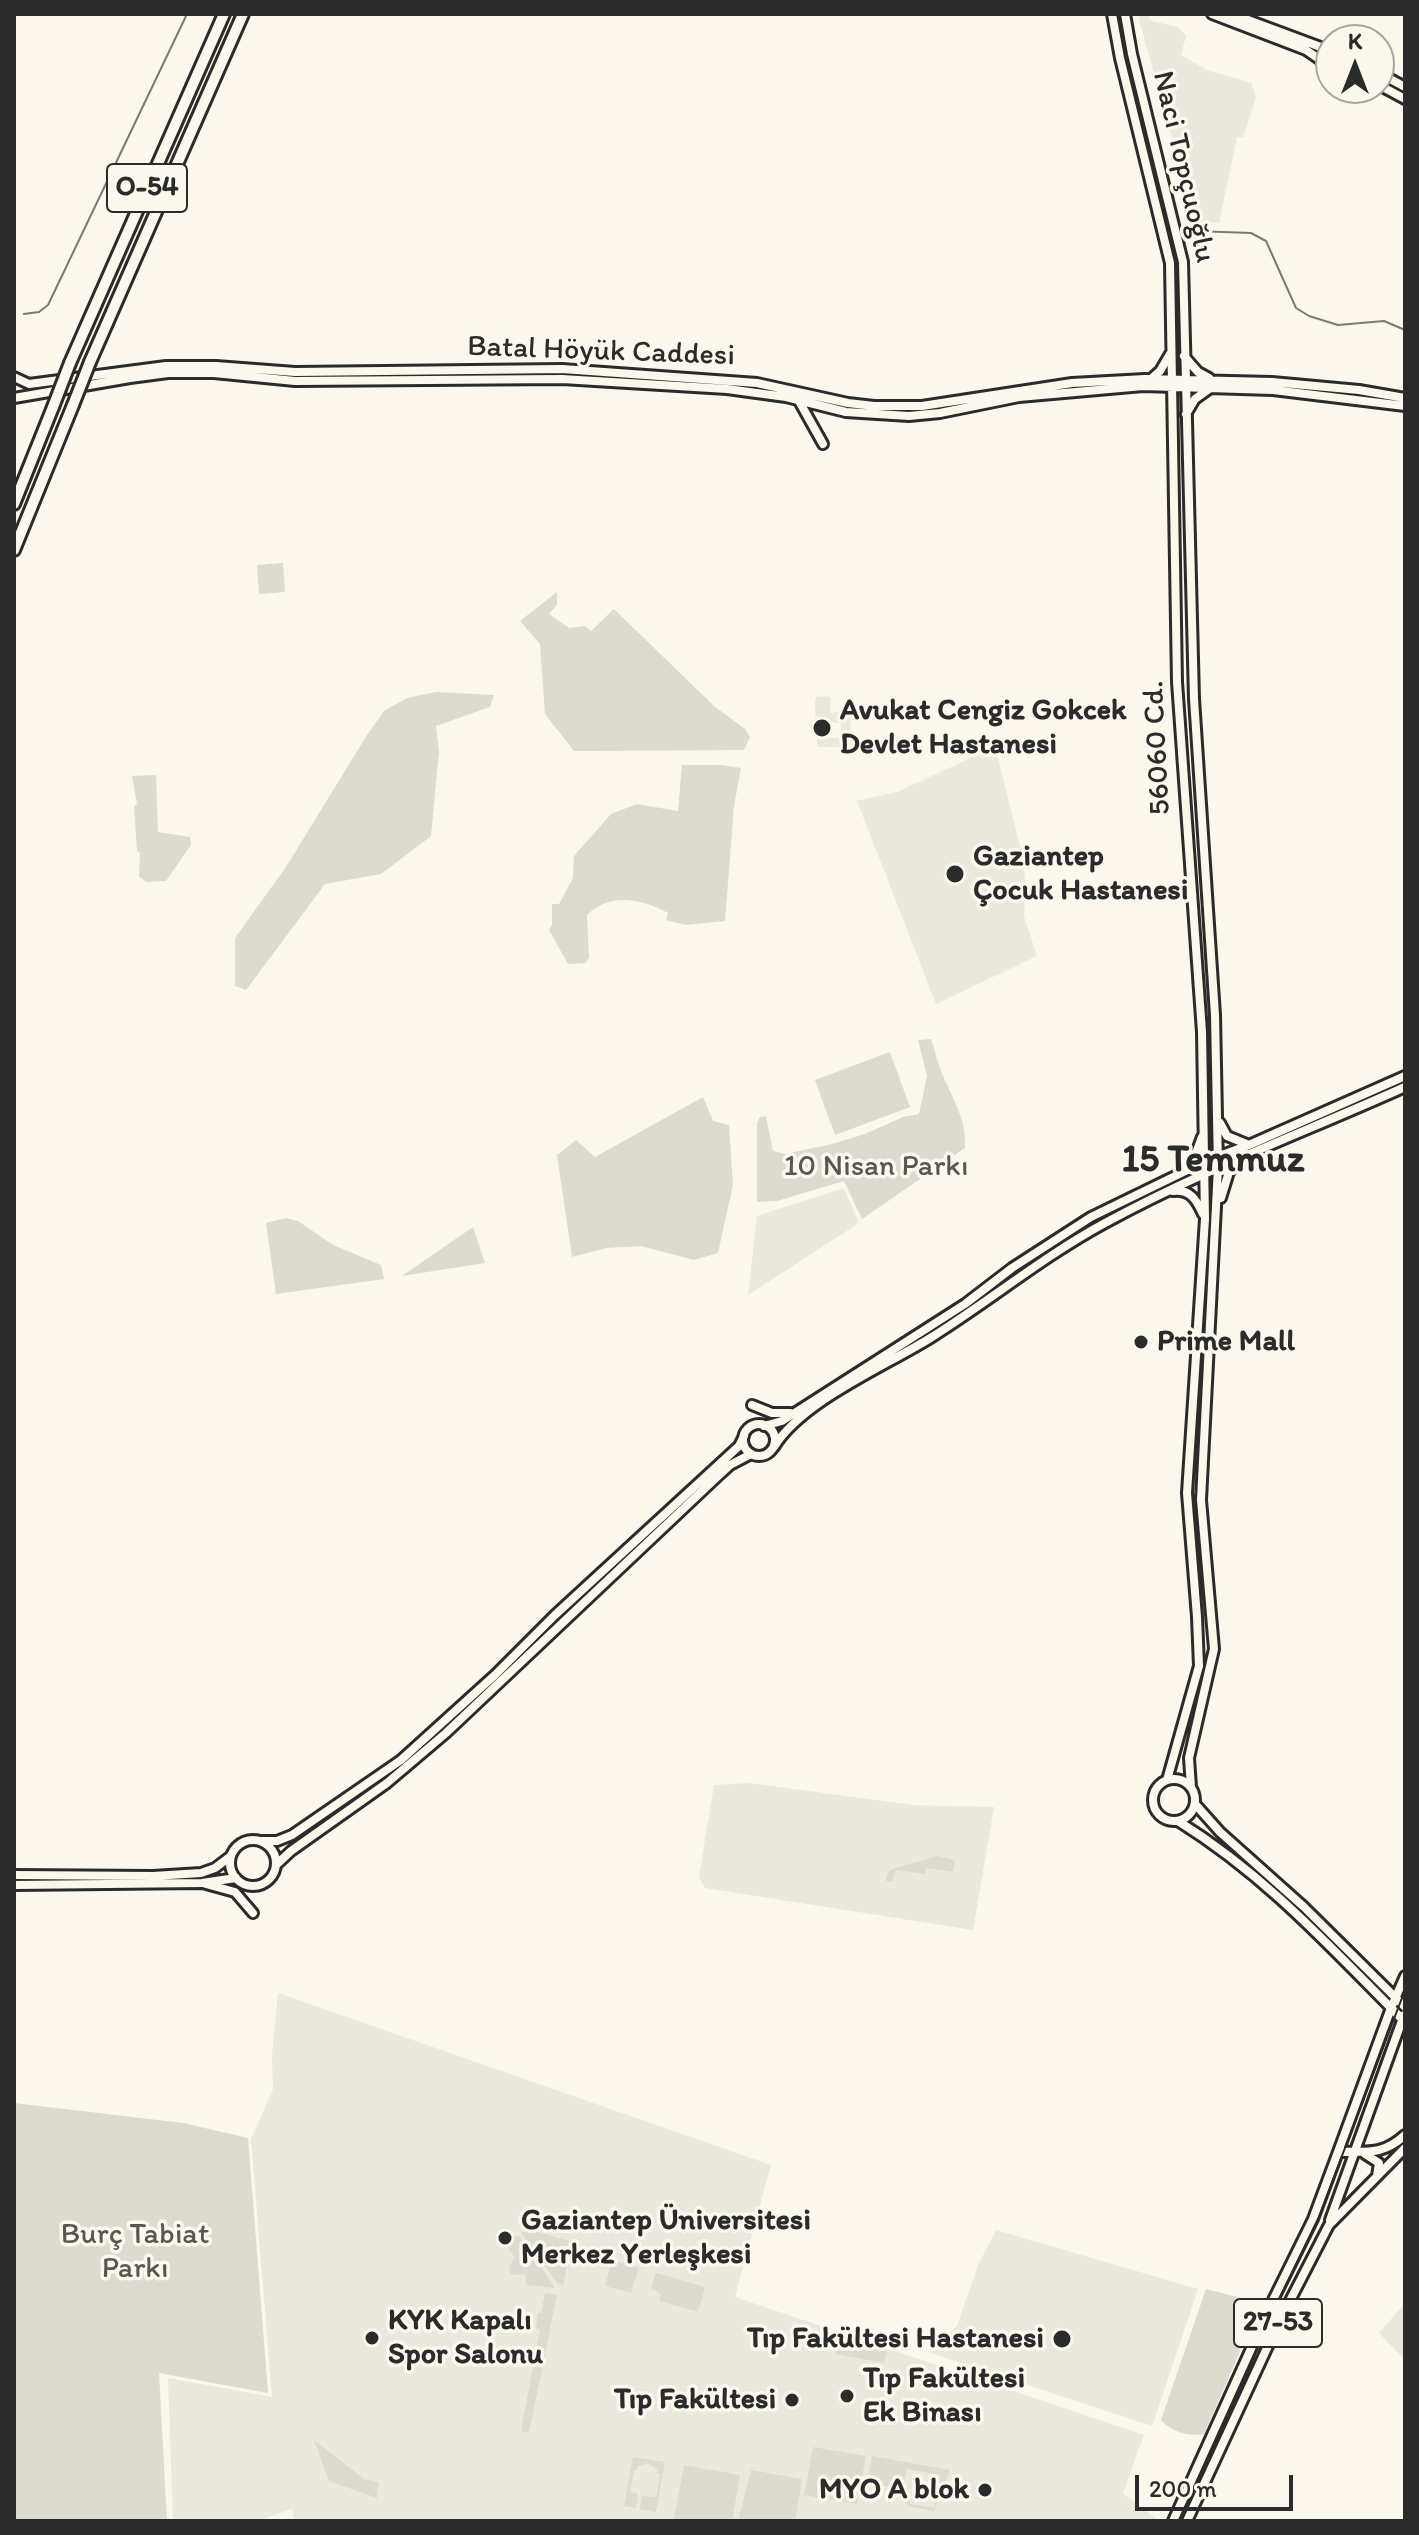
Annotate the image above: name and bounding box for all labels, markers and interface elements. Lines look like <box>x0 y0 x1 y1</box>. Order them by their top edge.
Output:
north arrow <box>1315 24 1395 104</box>
text: K <box>1348 28 1362 55</box>
street label: Naci Topçuoğlu <box>1143 68 1223 266</box>
road number: O-54 <box>107 164 187 212</box>
street label: Batal Höyük Caddesi <box>467 329 735 375</box>
street label: 56060 Cd. <box>1137 680 1179 816</box>
place label: Avukat Cengiz Gokcek Devlet Hastanesi <box>840 693 1126 764</box>
marker: Avukat Cengiz Gokcek Devlet Hastanesi <box>811 717 833 739</box>
place label: Gaziantep Çocuk Hastanesi <box>973 839 1188 910</box>
marker: Gaziantep Çocuk Hastanesi <box>944 863 966 885</box>
district label: 15 Temmuz <box>1122 1138 1304 1184</box>
park label: 10 Nisan Parkı <box>784 1149 968 1185</box>
place label: Prime Mall <box>1157 1324 1295 1360</box>
marker: Prime Mall <box>1132 1333 1150 1351</box>
place label: Gaziantep Üniversitesi Merkez Yerleşkesi <box>521 2203 811 2274</box>
park label: Burç Tabiat Parkı <box>61 2217 209 2288</box>
marker: Gaziantep Üniversitesi Merkez Yerleşkesi <box>496 2229 514 2247</box>
road number: 27-53 <box>1234 2299 1322 2347</box>
place label: KYK Kapalı Spor Salonu <box>388 2303 543 2374</box>
place label: Tıp Fakültesi Hastanesi <box>747 2321 1044 2357</box>
marker: Tıp Fakültesi Hastanesi <box>1051 2328 1073 2350</box>
marker: KYK Kapalı Spor Salonu <box>363 2329 381 2347</box>
place label: Tıp Fakültesi Ek Binası <box>863 2361 1025 2432</box>
place label: Tıp Fakültesi <box>614 2382 776 2418</box>
marker: Tıp Fakültesi Ek Binası <box>838 2387 856 2405</box>
marker: Tıp Fakültesi <box>783 2391 801 2409</box>
scale bar <box>1139 2459 1297 2509</box>
place label: MYO A blok <box>819 2472 969 2508</box>
text: 200 m <box>1149 2474 1217 2503</box>
marker: MYO A blok <box>976 2481 994 2499</box>

